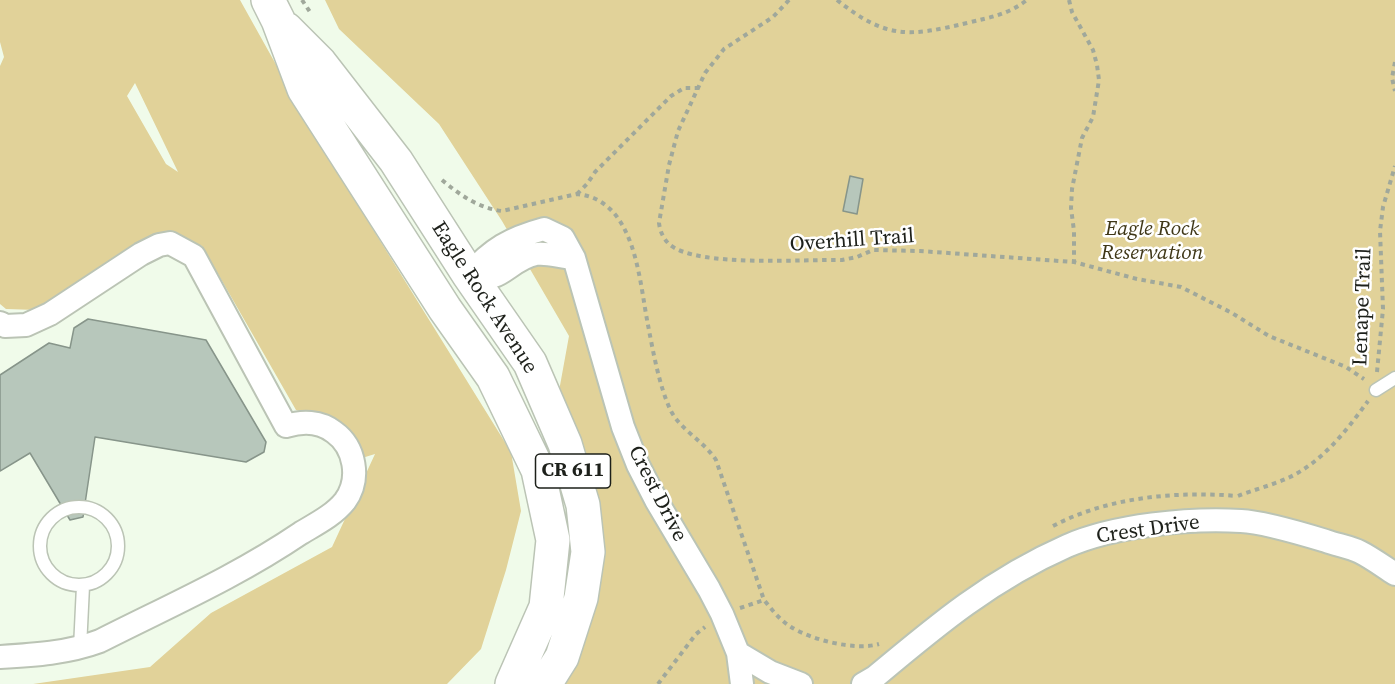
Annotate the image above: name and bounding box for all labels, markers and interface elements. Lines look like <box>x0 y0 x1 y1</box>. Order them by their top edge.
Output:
street label: Eagle Rock Avenue <box>426 217 542 379</box>
park label: Eagle Rock Reservation <box>1101 217 1203 267</box>
street label: Overhill Trail <box>789 224 915 258</box>
street label: Lenape Trail <box>1348 248 1378 366</box>
street label: Crest Drive <box>622 442 692 546</box>
road number: CR 611 <box>536 454 610 488</box>
street label: Crest Drive <box>1095 510 1201 550</box>

